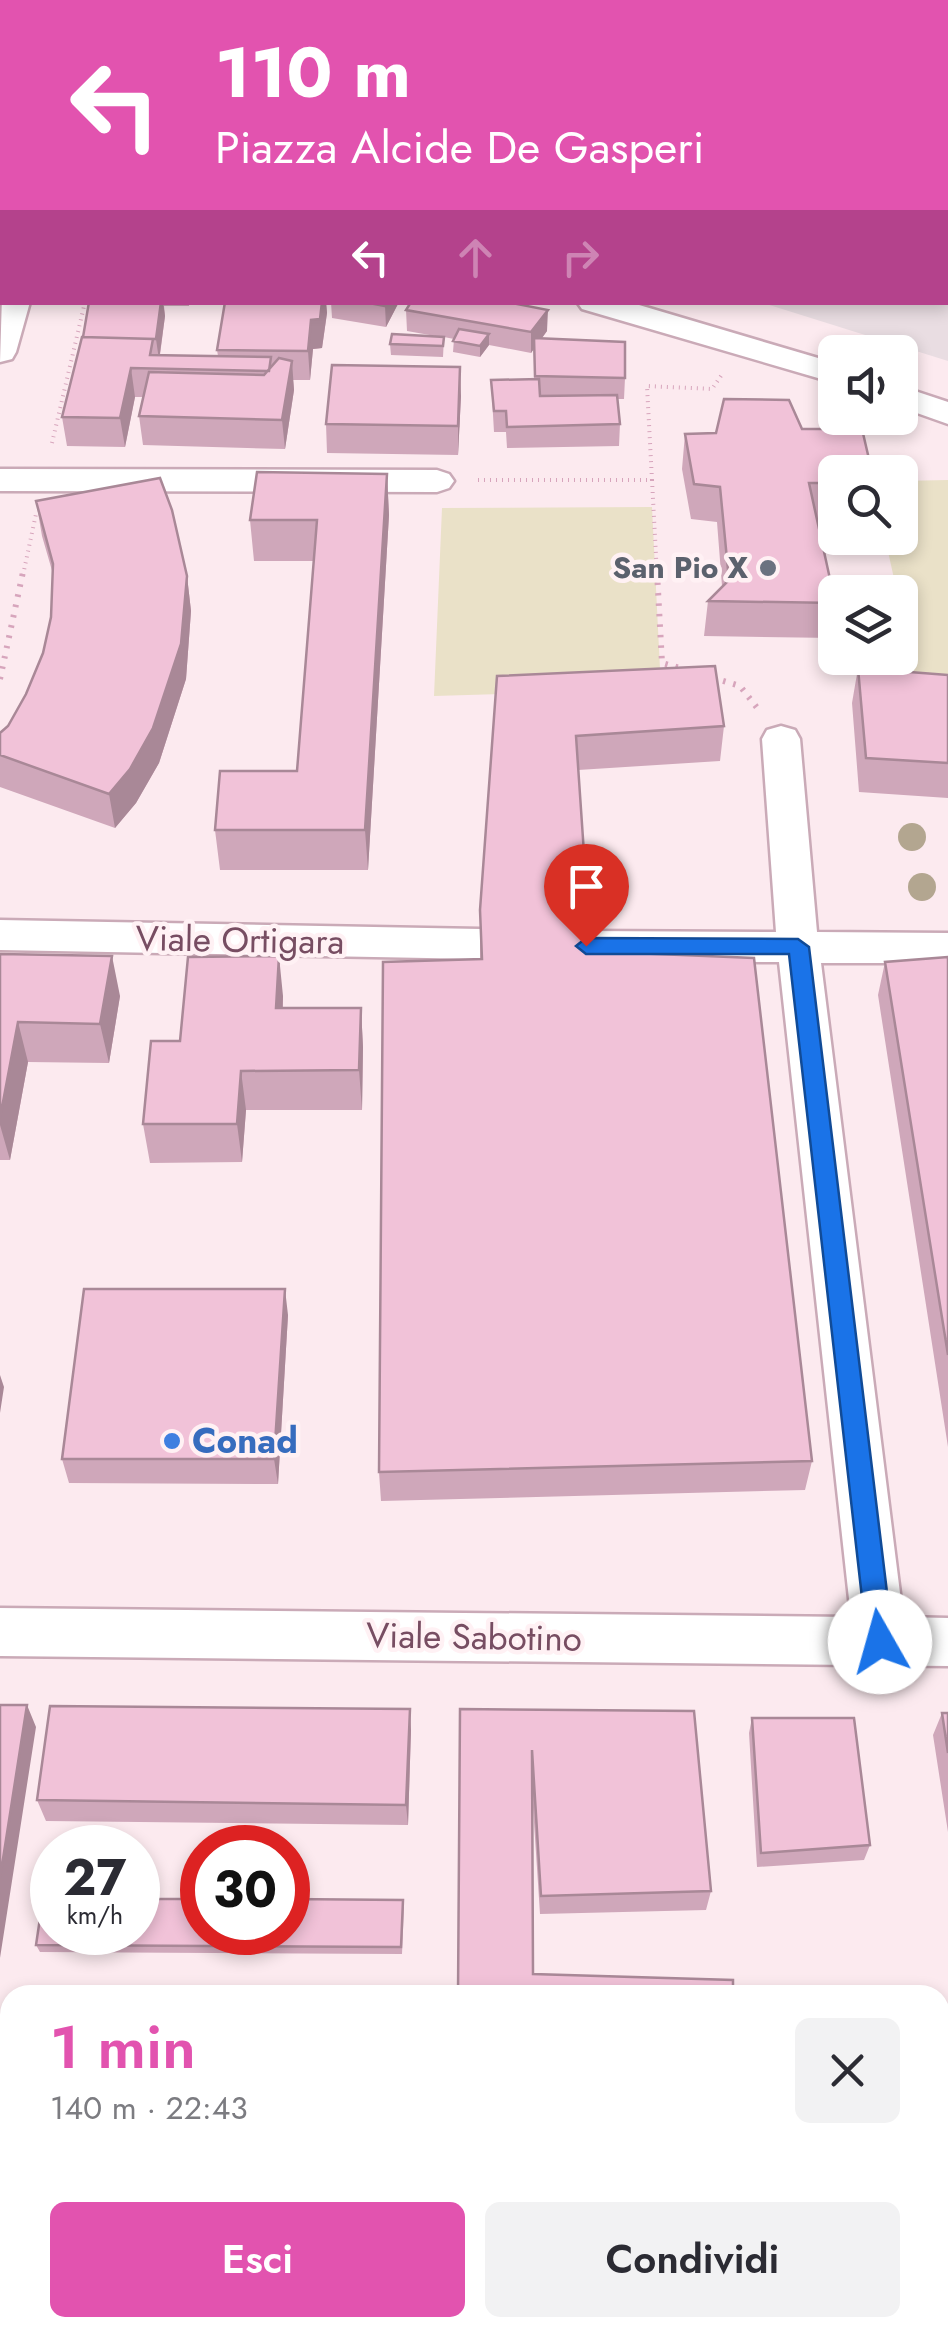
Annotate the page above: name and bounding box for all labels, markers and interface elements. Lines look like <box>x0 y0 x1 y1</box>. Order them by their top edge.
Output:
text: 110 m <box>215 22 411 123</box>
icon: left <box>50 40 180 170</box>
text: Piazza Alcide De Gasperi <box>215 115 704 180</box>
icon: left <box>343 230 398 285</box>
icon: ahead <box>448 230 503 285</box>
icon: right <box>553 230 608 285</box>
map controls <box>818 335 918 675</box>
button: sound <box>818 335 918 435</box>
button: search <box>818 455 918 555</box>
place label: San Pio X <box>613 546 748 589</box>
marker: San Pio X <box>757 557 779 579</box>
button: layers <box>818 575 918 675</box>
pin <box>544 844 629 947</box>
icon: arrive <box>559 859 614 914</box>
street label: Viale Ortigara <box>135 913 345 967</box>
place label: Conad <box>192 1416 298 1466</box>
marker: Conad <box>161 1430 183 1452</box>
position arrow <box>828 1590 932 1694</box>
street label: Viale Sabotino <box>366 1610 582 1664</box>
speed limit sign: 30 <box>180 1825 310 1955</box>
text: 27 <box>64 1841 126 1914</box>
text: km/h <box>67 1897 123 1933</box>
text: 1 min <box>50 2004 196 2091</box>
button: close <box>795 2018 900 2123</box>
text: 140 m · 22:43 <box>50 2085 248 2131</box>
button: Esci <box>50 2202 465 2317</box>
button: Condividi <box>485 2202 900 2317</box>

